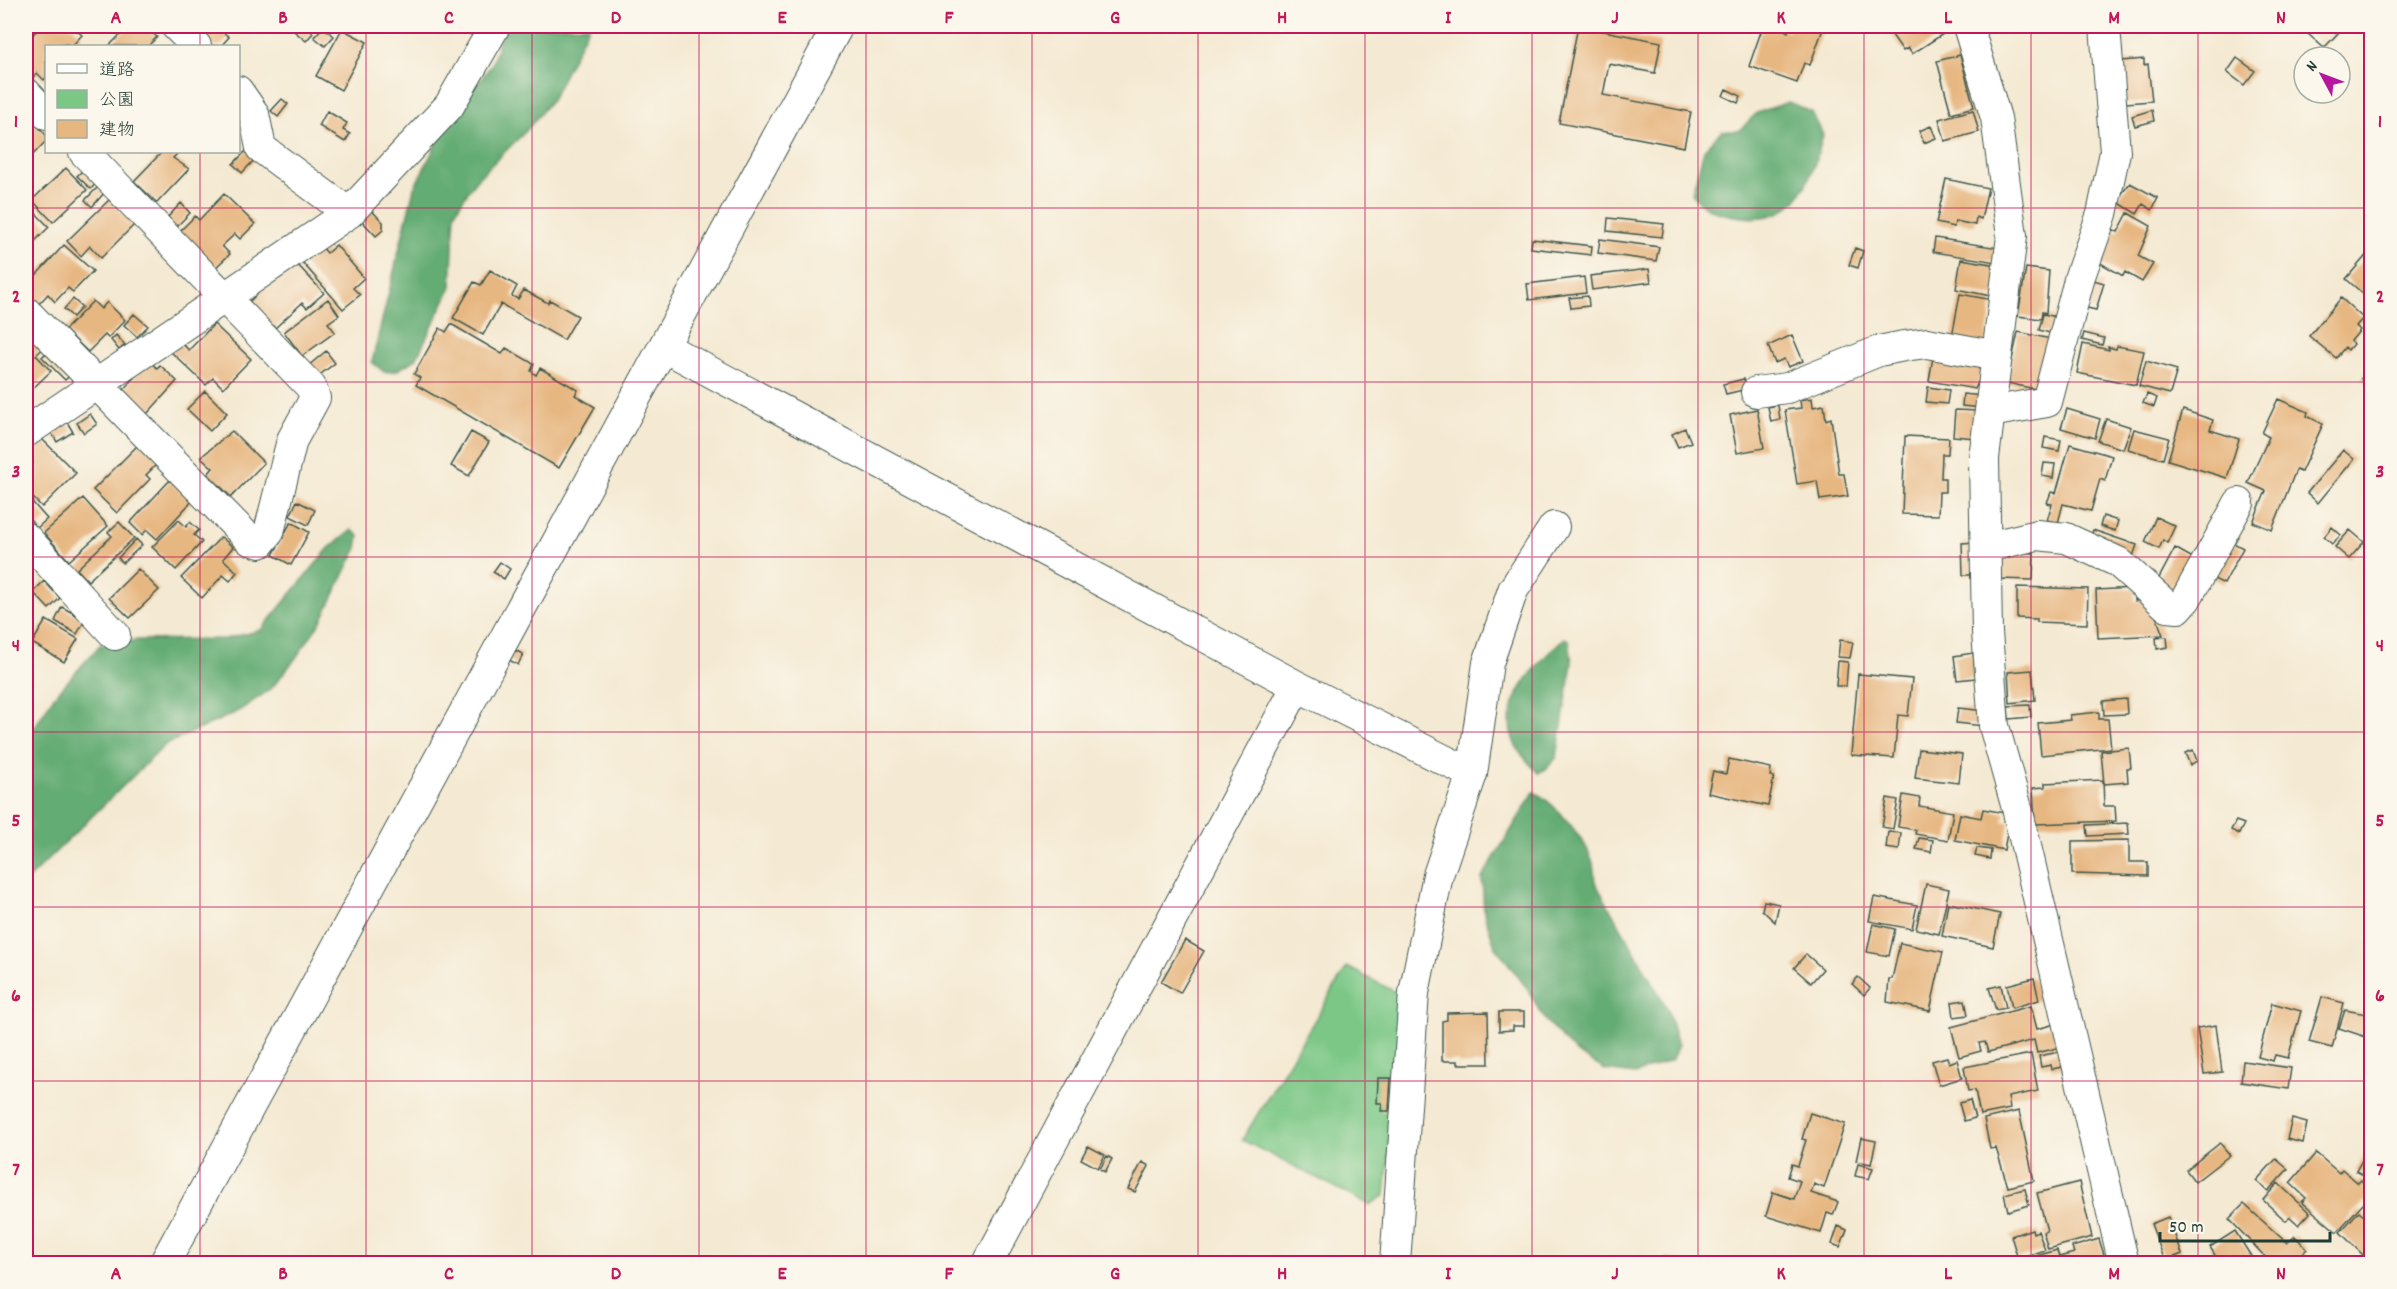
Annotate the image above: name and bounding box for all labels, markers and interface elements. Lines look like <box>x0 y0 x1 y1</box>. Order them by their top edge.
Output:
text: A <box>111 5 122 33</box>
text: B <box>278 5 288 33</box>
text: C <box>444 5 454 33</box>
text: D <box>611 5 622 33</box>
text: E <box>777 5 787 33</box>
text: F <box>945 5 955 33</box>
text: G <box>1110 5 1120 33</box>
text: H <box>1277 5 1287 33</box>
text: I <box>1445 5 1452 33</box>
text: J <box>1611 5 1619 33</box>
text: K <box>1776 5 1786 33</box>
text: L <box>1944 5 1953 33</box>
text: M <box>2108 5 2120 33</box>
text: N <box>2276 5 2286 33</box>
legend <box>45 45 240 153</box>
north arrow <box>2292 45 2352 105</box>
text: N <box>2301 56 2324 77</box>
text: 道路 <box>99 59 135 84</box>
text: 公園 <box>99 89 135 114</box>
text: 1 <box>14 109 18 137</box>
text: 1 <box>2378 109 2382 137</box>
text: 建物 <box>99 119 135 144</box>
text: 2 <box>12 284 20 312</box>
text: 2 <box>2376 284 2384 312</box>
text: 3 <box>12 459 20 487</box>
text: 3 <box>2376 459 2384 487</box>
text: 4 <box>12 633 20 661</box>
text: 4 <box>2376 633 2384 661</box>
text: 5 <box>11 808 21 836</box>
text: 5 <box>2375 808 2385 836</box>
text: 6 <box>11 983 21 1011</box>
text: 6 <box>2375 983 2385 1011</box>
text: 7 <box>12 1157 20 1185</box>
text: 7 <box>2376 1157 2384 1185</box>
scale bar <box>2160 1205 2330 1243</box>
text: 50 m <box>2169 1216 2204 1241</box>
text: A <box>111 1261 122 1289</box>
text: B <box>278 1261 288 1289</box>
text: C <box>444 1261 454 1289</box>
text: D <box>611 1261 622 1289</box>
text: E <box>777 1261 787 1289</box>
text: F <box>945 1261 955 1289</box>
text: G <box>1110 1261 1120 1289</box>
text: H <box>1277 1261 1287 1289</box>
text: I <box>1445 1261 1452 1289</box>
text: J <box>1611 1261 1619 1289</box>
text: K <box>1776 1261 1786 1289</box>
text: L <box>1944 1261 1953 1289</box>
text: M <box>2108 1261 2120 1289</box>
text: N <box>2276 1261 2286 1289</box>

